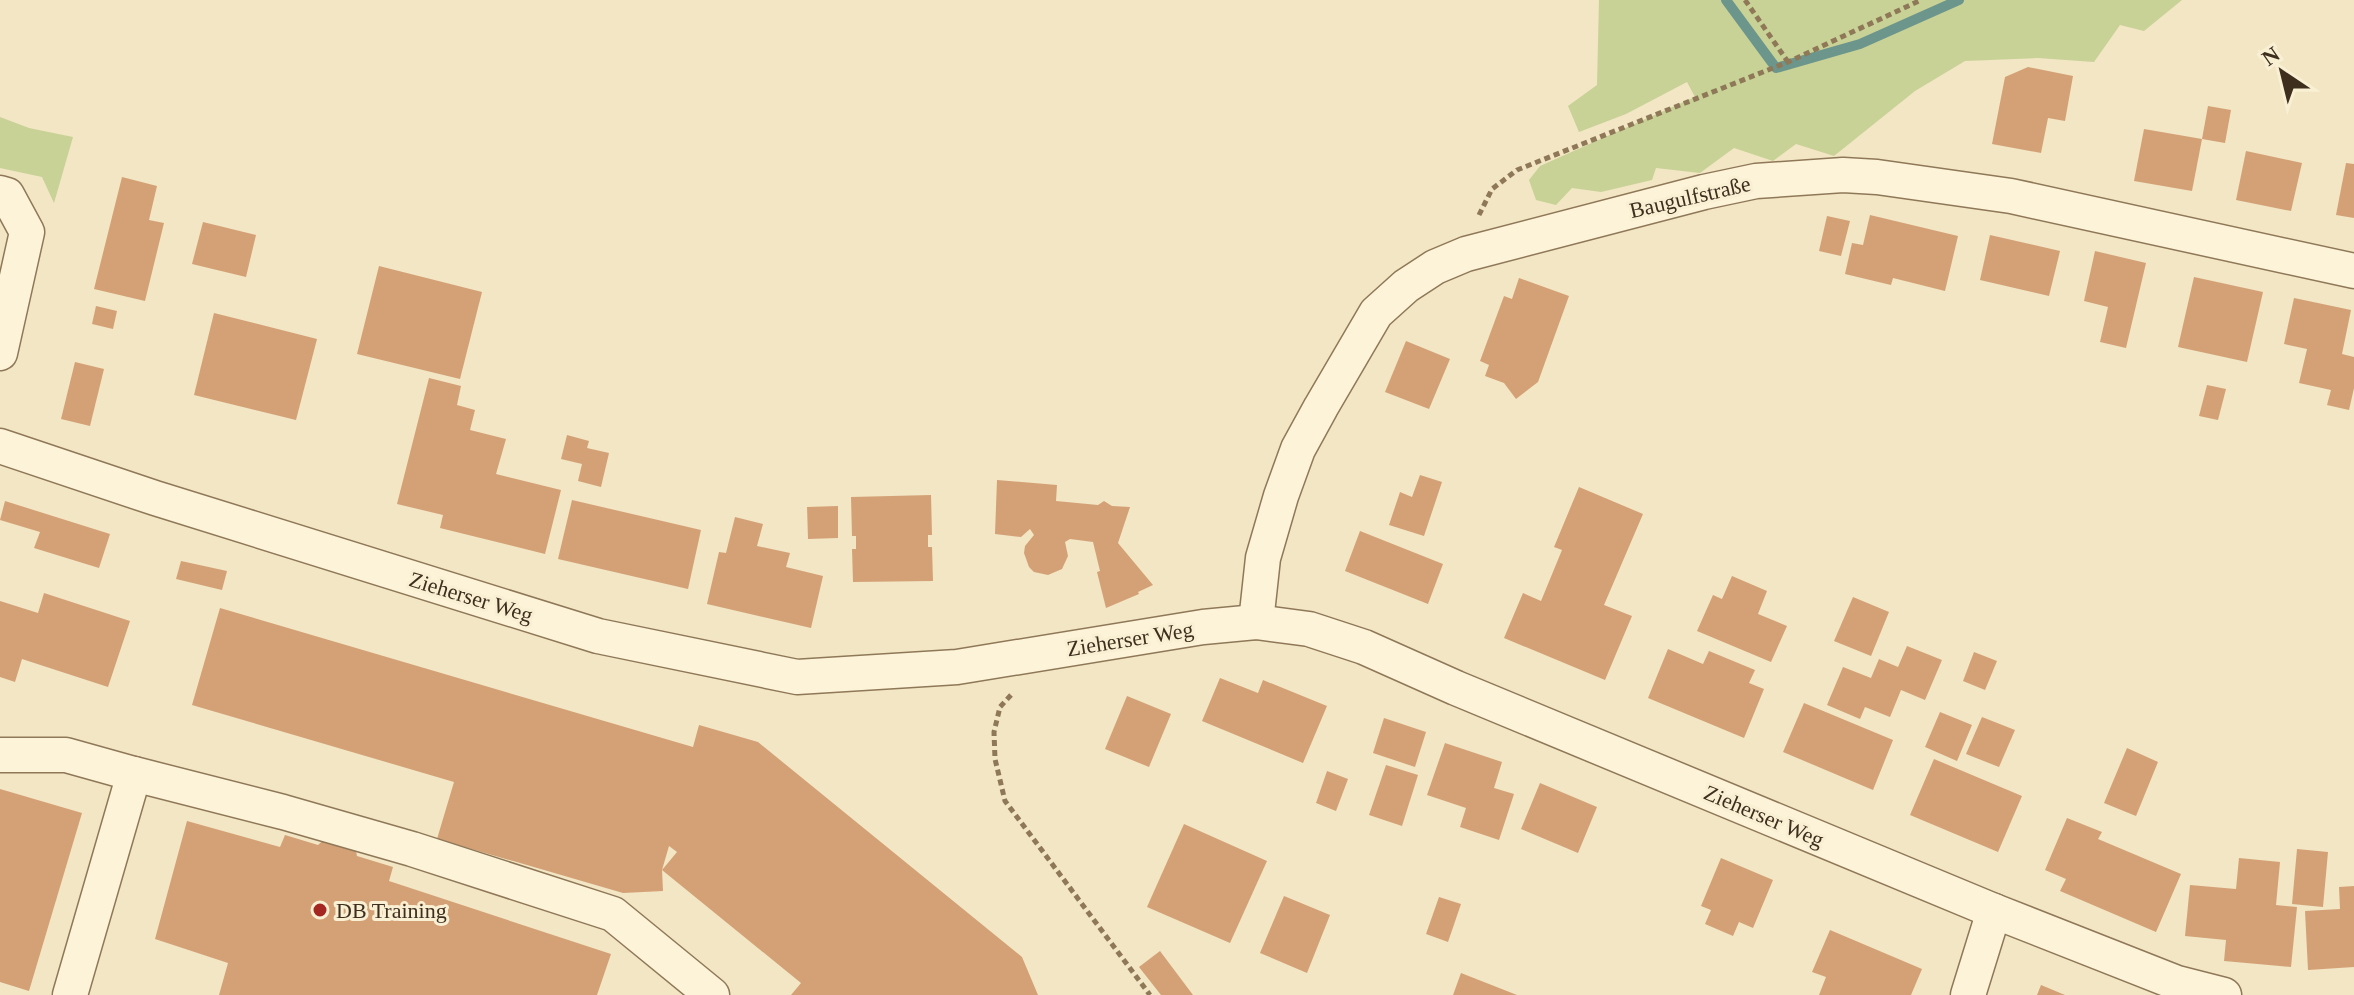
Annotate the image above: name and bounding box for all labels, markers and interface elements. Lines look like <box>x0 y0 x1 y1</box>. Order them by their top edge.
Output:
north arrow <box>2242 32 2322 112</box>
text: N <box>2257 41 2285 71</box>
street label: Baugulfstraße <box>1627 171 1753 223</box>
street label: Zieherser Weg <box>406 566 536 628</box>
street label: Zieherser Weg <box>1065 617 1195 661</box>
street label: Zieherser Weg <box>1700 779 1828 853</box>
place label: DB Training <box>336 898 447 923</box>
marker: DB Training <box>311 901 329 919</box>

